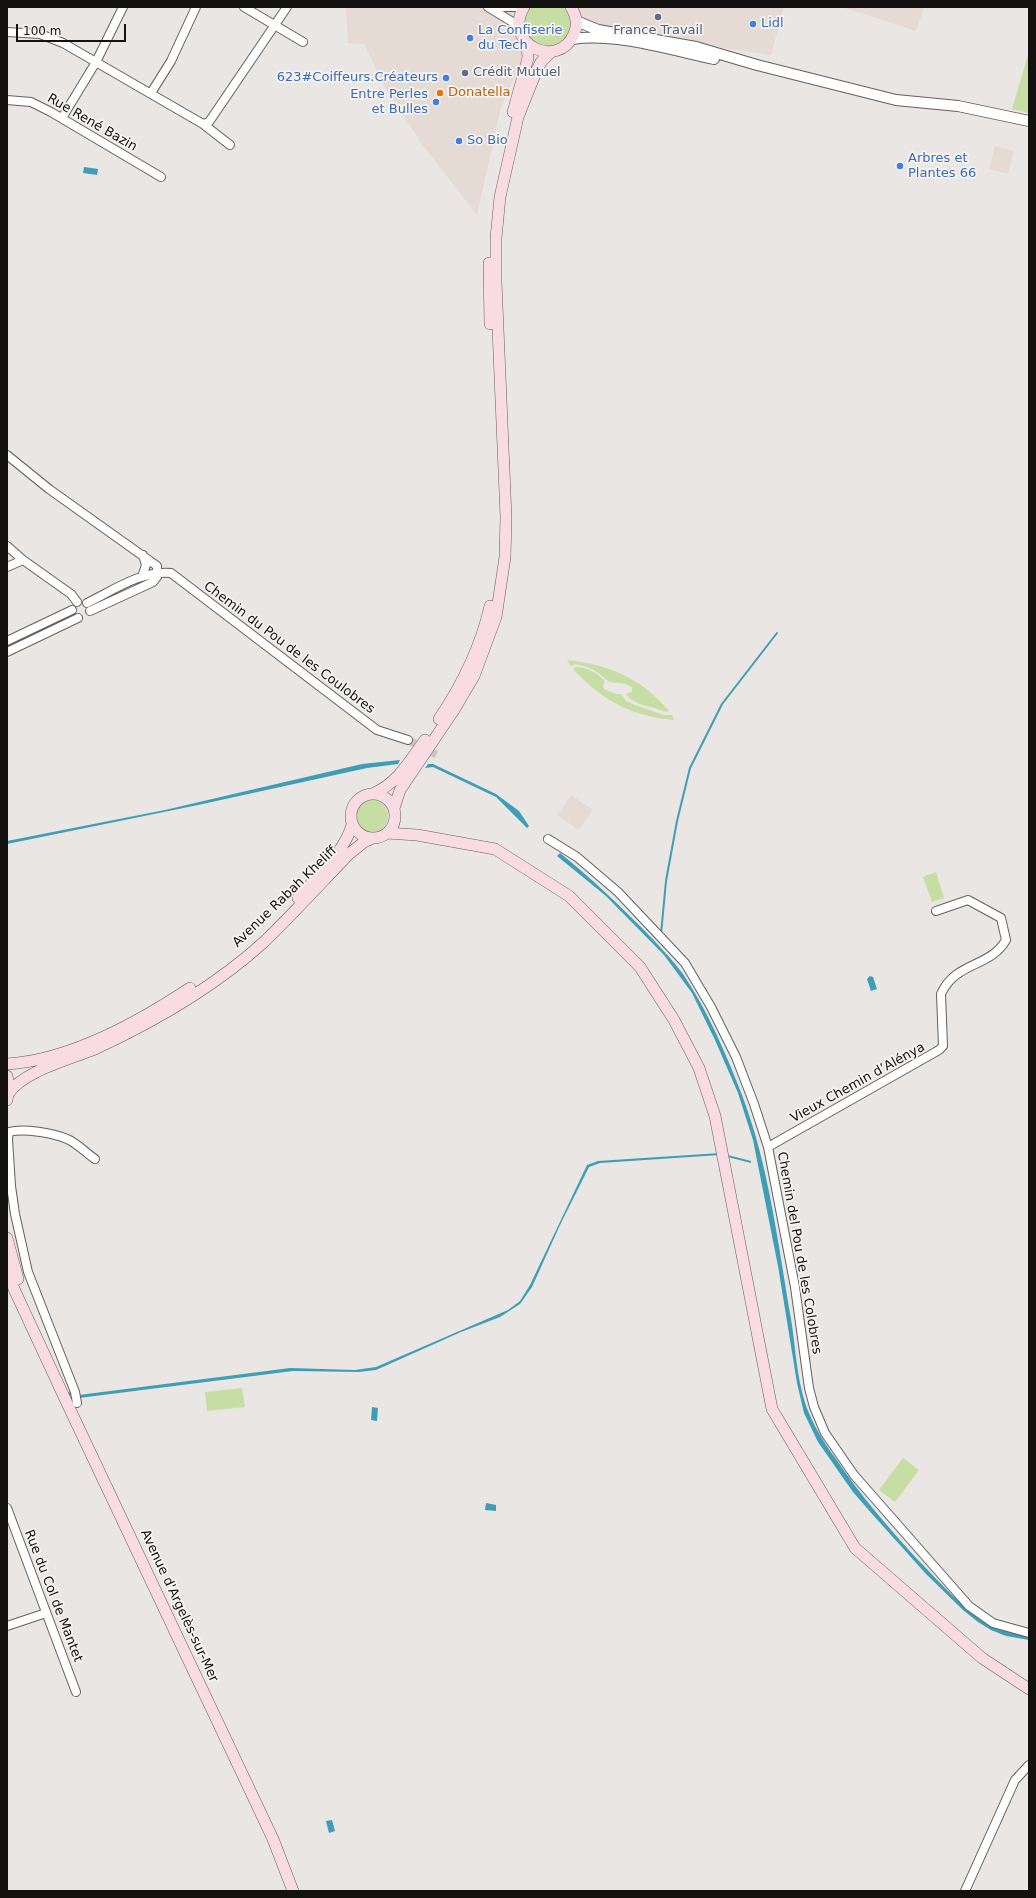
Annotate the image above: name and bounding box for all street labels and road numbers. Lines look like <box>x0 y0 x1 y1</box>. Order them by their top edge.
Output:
street label: Rue René Bazin <box>44 91 140 155</box>
street label: Chemin du Pou de les Coulobres <box>200 579 378 717</box>
street label: Avenue Rabah Kheliff <box>230 843 340 951</box>
street label: Vieux Chemin d’Alénya <box>788 1040 928 1126</box>
street label: Chemin del Pou de les Colobres <box>773 1151 825 1355</box>
street label: Avenue d'Argelès-sur-Mer <box>137 1527 221 1685</box>
street label: Rue du Col de Mantet <box>21 1528 85 1664</box>

